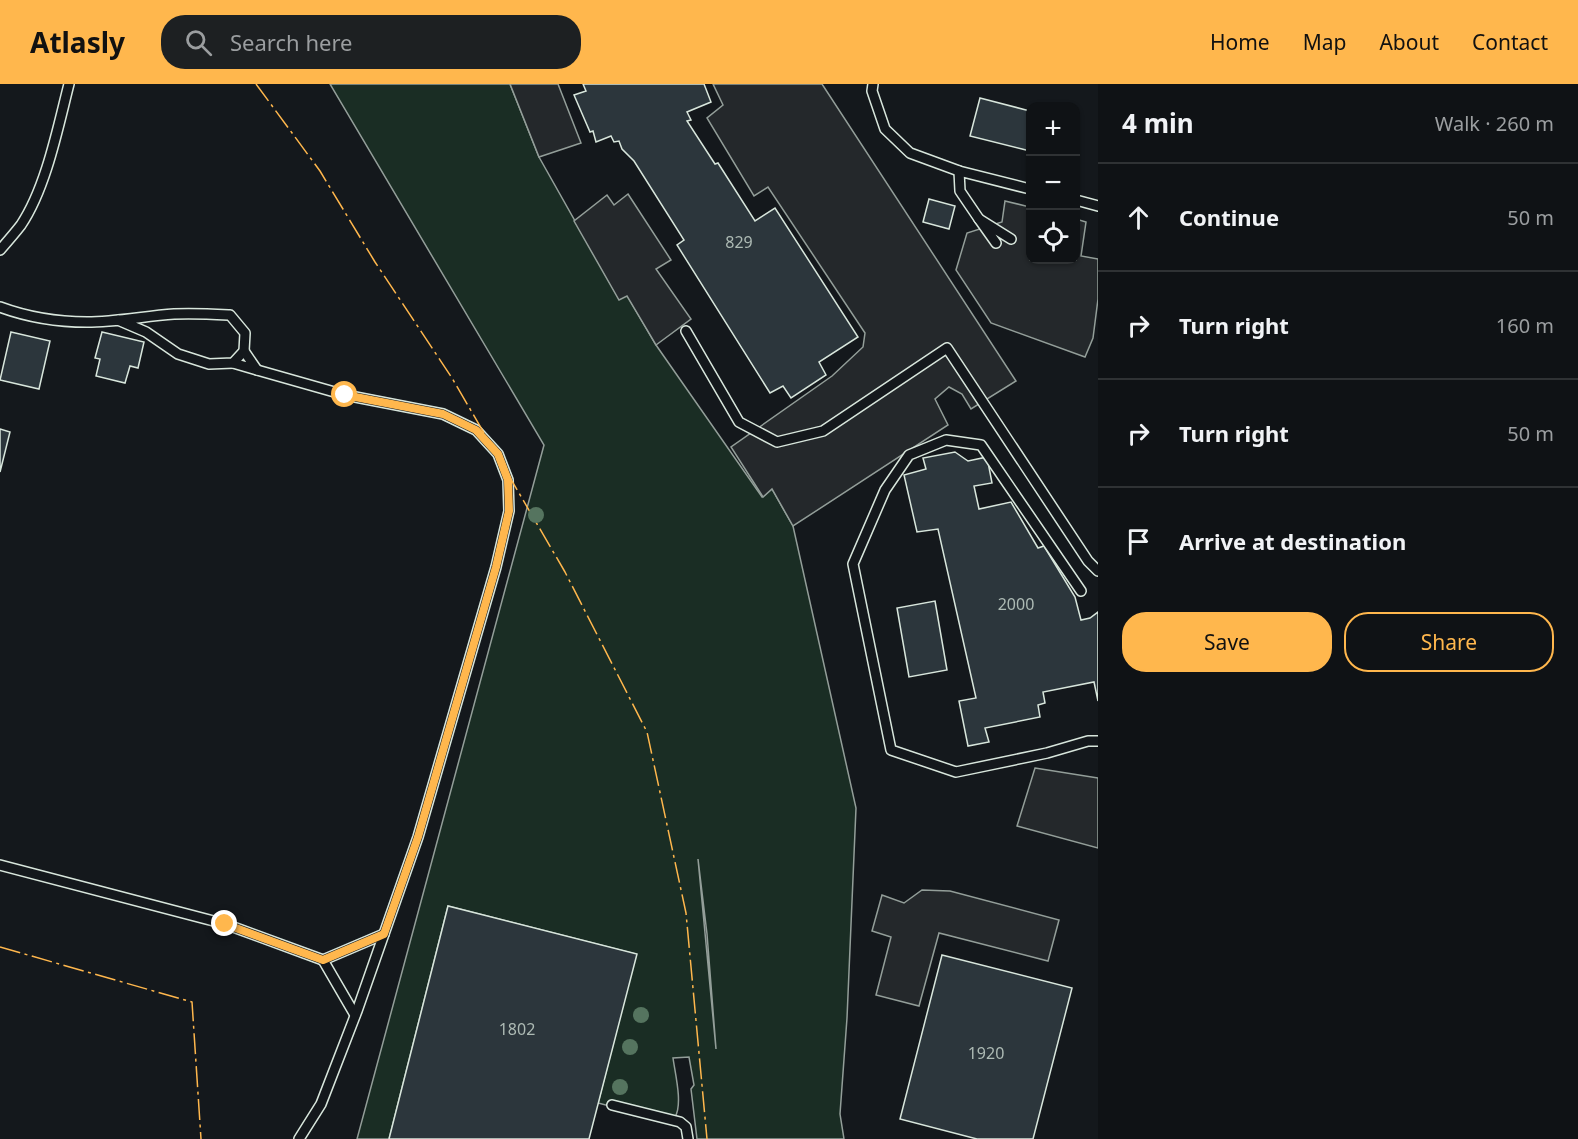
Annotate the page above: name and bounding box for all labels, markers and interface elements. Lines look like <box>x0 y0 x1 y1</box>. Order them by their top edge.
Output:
search box <box>161 15 581 69</box>
text: Atlasly <box>30 23 125 61</box>
icon: search <box>182 26 215 59</box>
text: Search here <box>230 27 352 57</box>
text: Home <box>1210 28 1270 56</box>
text: Map <box>1303 28 1346 56</box>
text: About <box>1379 28 1439 56</box>
text: Contact <box>1472 28 1548 56</box>
map controls <box>1026 102 1080 264</box>
button: + <box>1026 102 1080 156</box>
text: 4 min <box>1122 105 1194 141</box>
text: Walk · 260 m <box>1435 110 1554 137</box>
button: − <box>1026 156 1080 210</box>
icon: ahead <box>1122 201 1155 234</box>
text: Continue <box>1179 202 1279 232</box>
text: 50 m <box>1507 204 1554 231</box>
button: locate <box>1026 210 1080 264</box>
house number: 829 <box>725 231 753 253</box>
icon: right <box>1122 309 1155 342</box>
text: Turn right <box>1179 310 1289 340</box>
text: 160 m <box>1496 312 1554 339</box>
route start <box>331 381 357 407</box>
icon: right <box>1122 417 1155 450</box>
text: Turn right <box>1179 418 1289 448</box>
text: 50 m <box>1507 420 1554 447</box>
icon: arrive <box>1122 525 1155 558</box>
text: Arrive at destination <box>1179 526 1406 556</box>
house number: 2000 <box>998 593 1034 615</box>
button: Save <box>1122 612 1332 672</box>
button: Share <box>1344 612 1554 672</box>
route end <box>211 910 237 936</box>
house number: 1802 <box>499 1018 535 1040</box>
house number: 1920 <box>968 1042 1004 1064</box>

